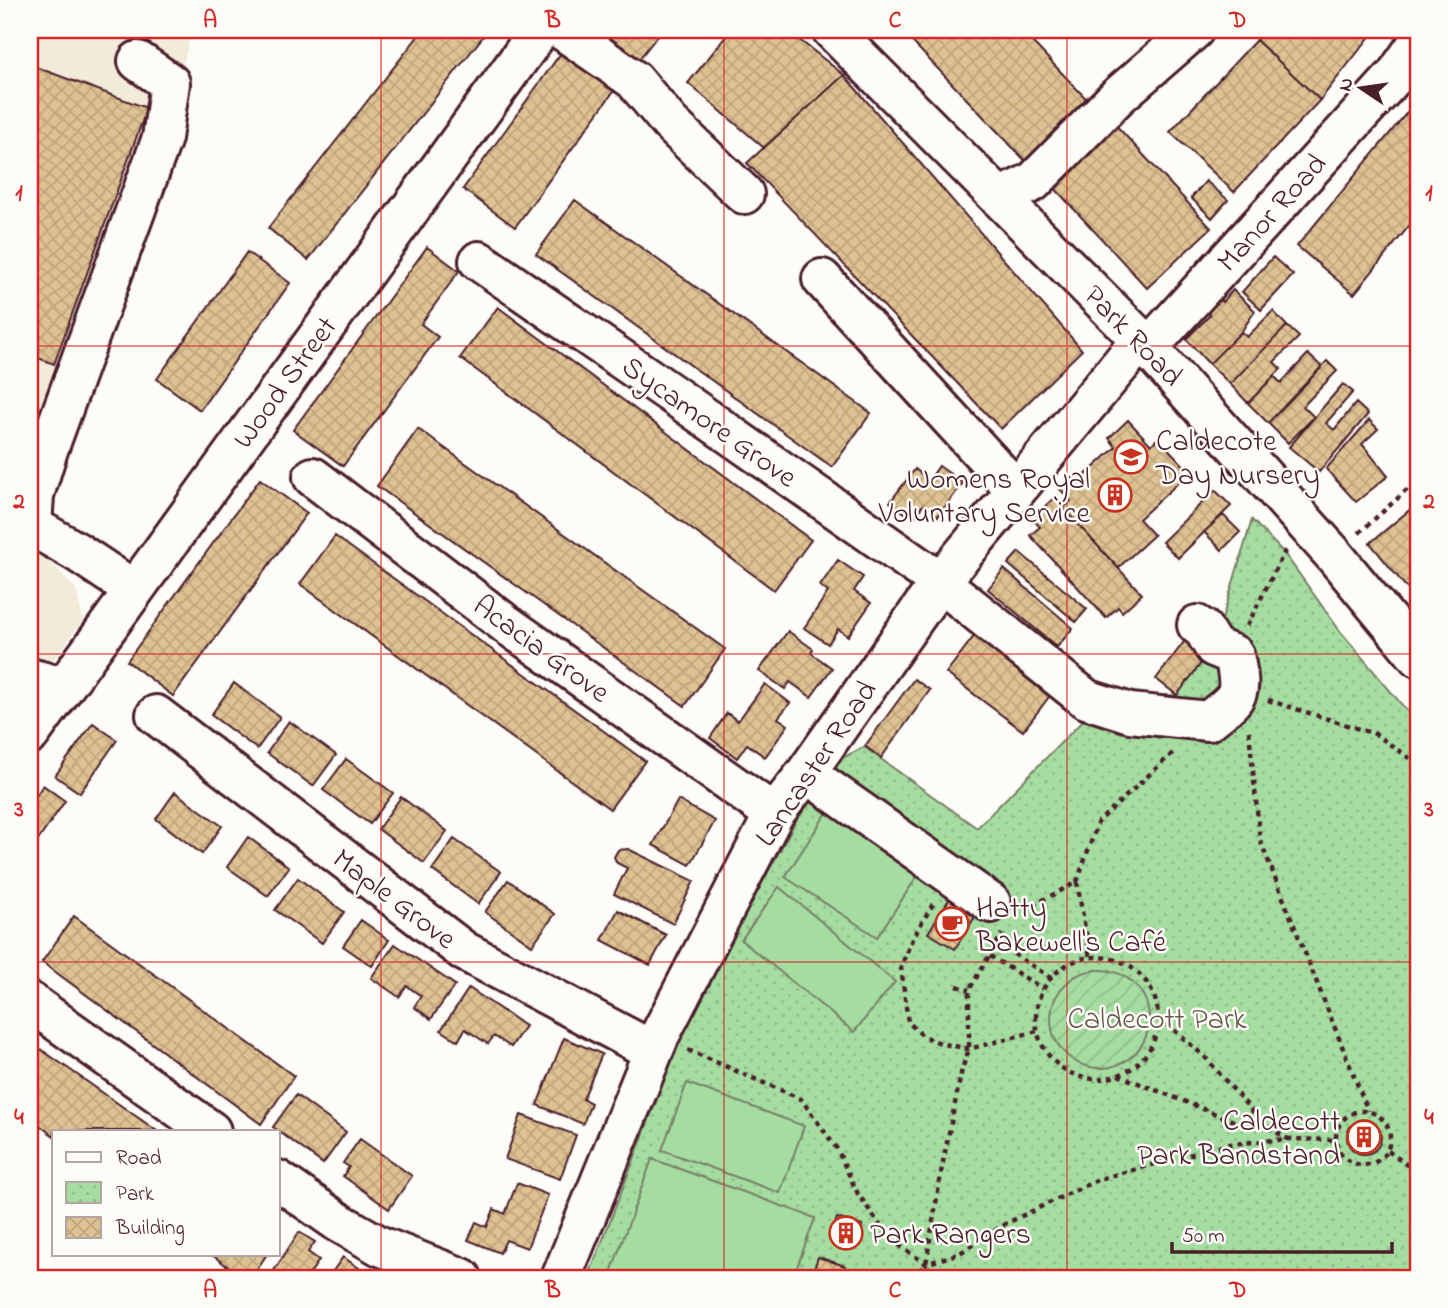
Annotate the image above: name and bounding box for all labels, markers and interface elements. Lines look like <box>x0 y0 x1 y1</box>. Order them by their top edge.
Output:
text: A <box>203 5 217 38</box>
text: B <box>544 5 561 38</box>
text: C <box>889 5 902 38</box>
text: D <box>1229 5 1246 38</box>
north arrow <box>1326 52 1396 122</box>
text: N <box>1332 75 1362 94</box>
street label: Manor Road <box>1208 145 1339 283</box>
text: 1 <box>15 178 23 211</box>
text: 1 <box>1425 178 1433 211</box>
street label: Park Road <box>1072 276 1192 398</box>
street label: Wood Street <box>223 308 350 459</box>
street label: Sycamore Grove <box>612 347 805 501</box>
place label: Caldecote Day Nursery <box>1155 421 1320 499</box>
school or university icon: Caldecote Day Nursery <box>1112 438 1150 476</box>
place label: Womens Royal Voluntary Service <box>878 459 1091 537</box>
building icon: Womens Royal Voluntary Service <box>1096 476 1134 514</box>
text: 2 <box>12 486 25 519</box>
text: 2 <box>1422 486 1435 519</box>
street label: Acacia Grove <box>463 586 618 716</box>
street label: Lancaster Road <box>745 672 890 857</box>
text: 3 <box>13 794 24 827</box>
text: 3 <box>1423 794 1434 827</box>
street label: Maple Grove <box>322 839 465 962</box>
place label: Hatty Bakewell's Café <box>975 888 1167 966</box>
cafe icon: Hatty Bakewell's Café <box>933 905 971 943</box>
park label: Caldecott Park <box>1068 999 1247 1043</box>
place label: Caldecott Park Bandstand <box>1137 1101 1340 1179</box>
text: 4 <box>14 1102 24 1135</box>
text: 4 <box>1424 1102 1434 1135</box>
building icon: Caldecott Park Bandstand <box>1345 1118 1383 1156</box>
legend <box>52 1130 280 1256</box>
text: Road <box>116 1144 162 1174</box>
text: Park <box>116 1180 155 1210</box>
scale bar <box>1172 1210 1392 1254</box>
text: Building <box>115 1214 185 1246</box>
building icon: Park Rangers <box>827 1214 865 1252</box>
place label: Park Rangers <box>870 1214 1031 1258</box>
text: 50 m <box>1182 1222 1225 1252</box>
text: A <box>203 1275 217 1308</box>
text: B <box>544 1275 561 1308</box>
text: C <box>889 1275 902 1308</box>
text: D <box>1229 1275 1246 1308</box>

